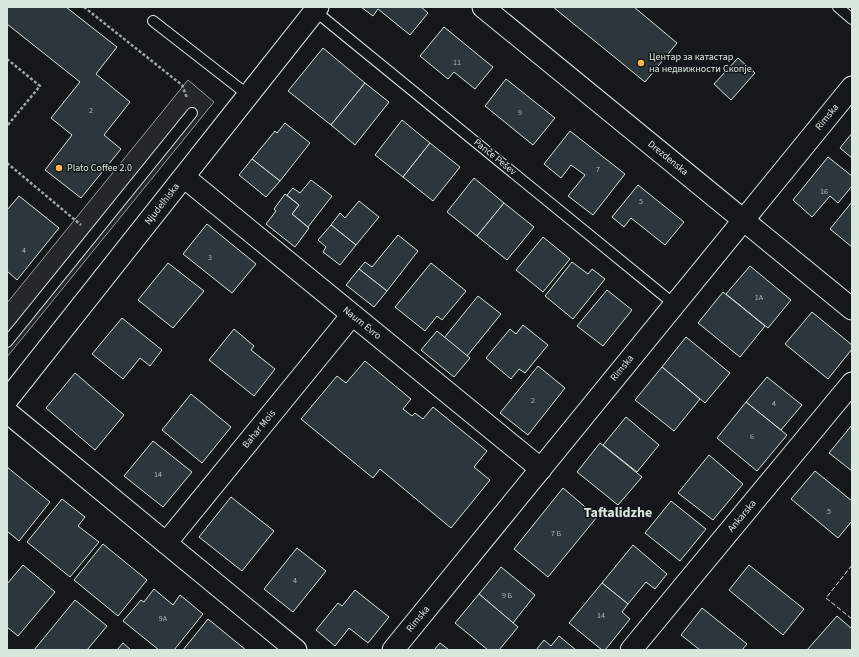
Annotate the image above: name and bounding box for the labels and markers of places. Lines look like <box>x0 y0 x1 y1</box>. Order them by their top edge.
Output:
place label: Центар за катастар на недвижности Скопје <box>649 50 752 76</box>
marker: Центар за катастар на недвижности Скопје <box>636 58 646 68</box>
place label: Plato Coffee 2.0 <box>67 161 132 175</box>
marker: Plato Coffee 2.0 <box>54 163 64 173</box>

